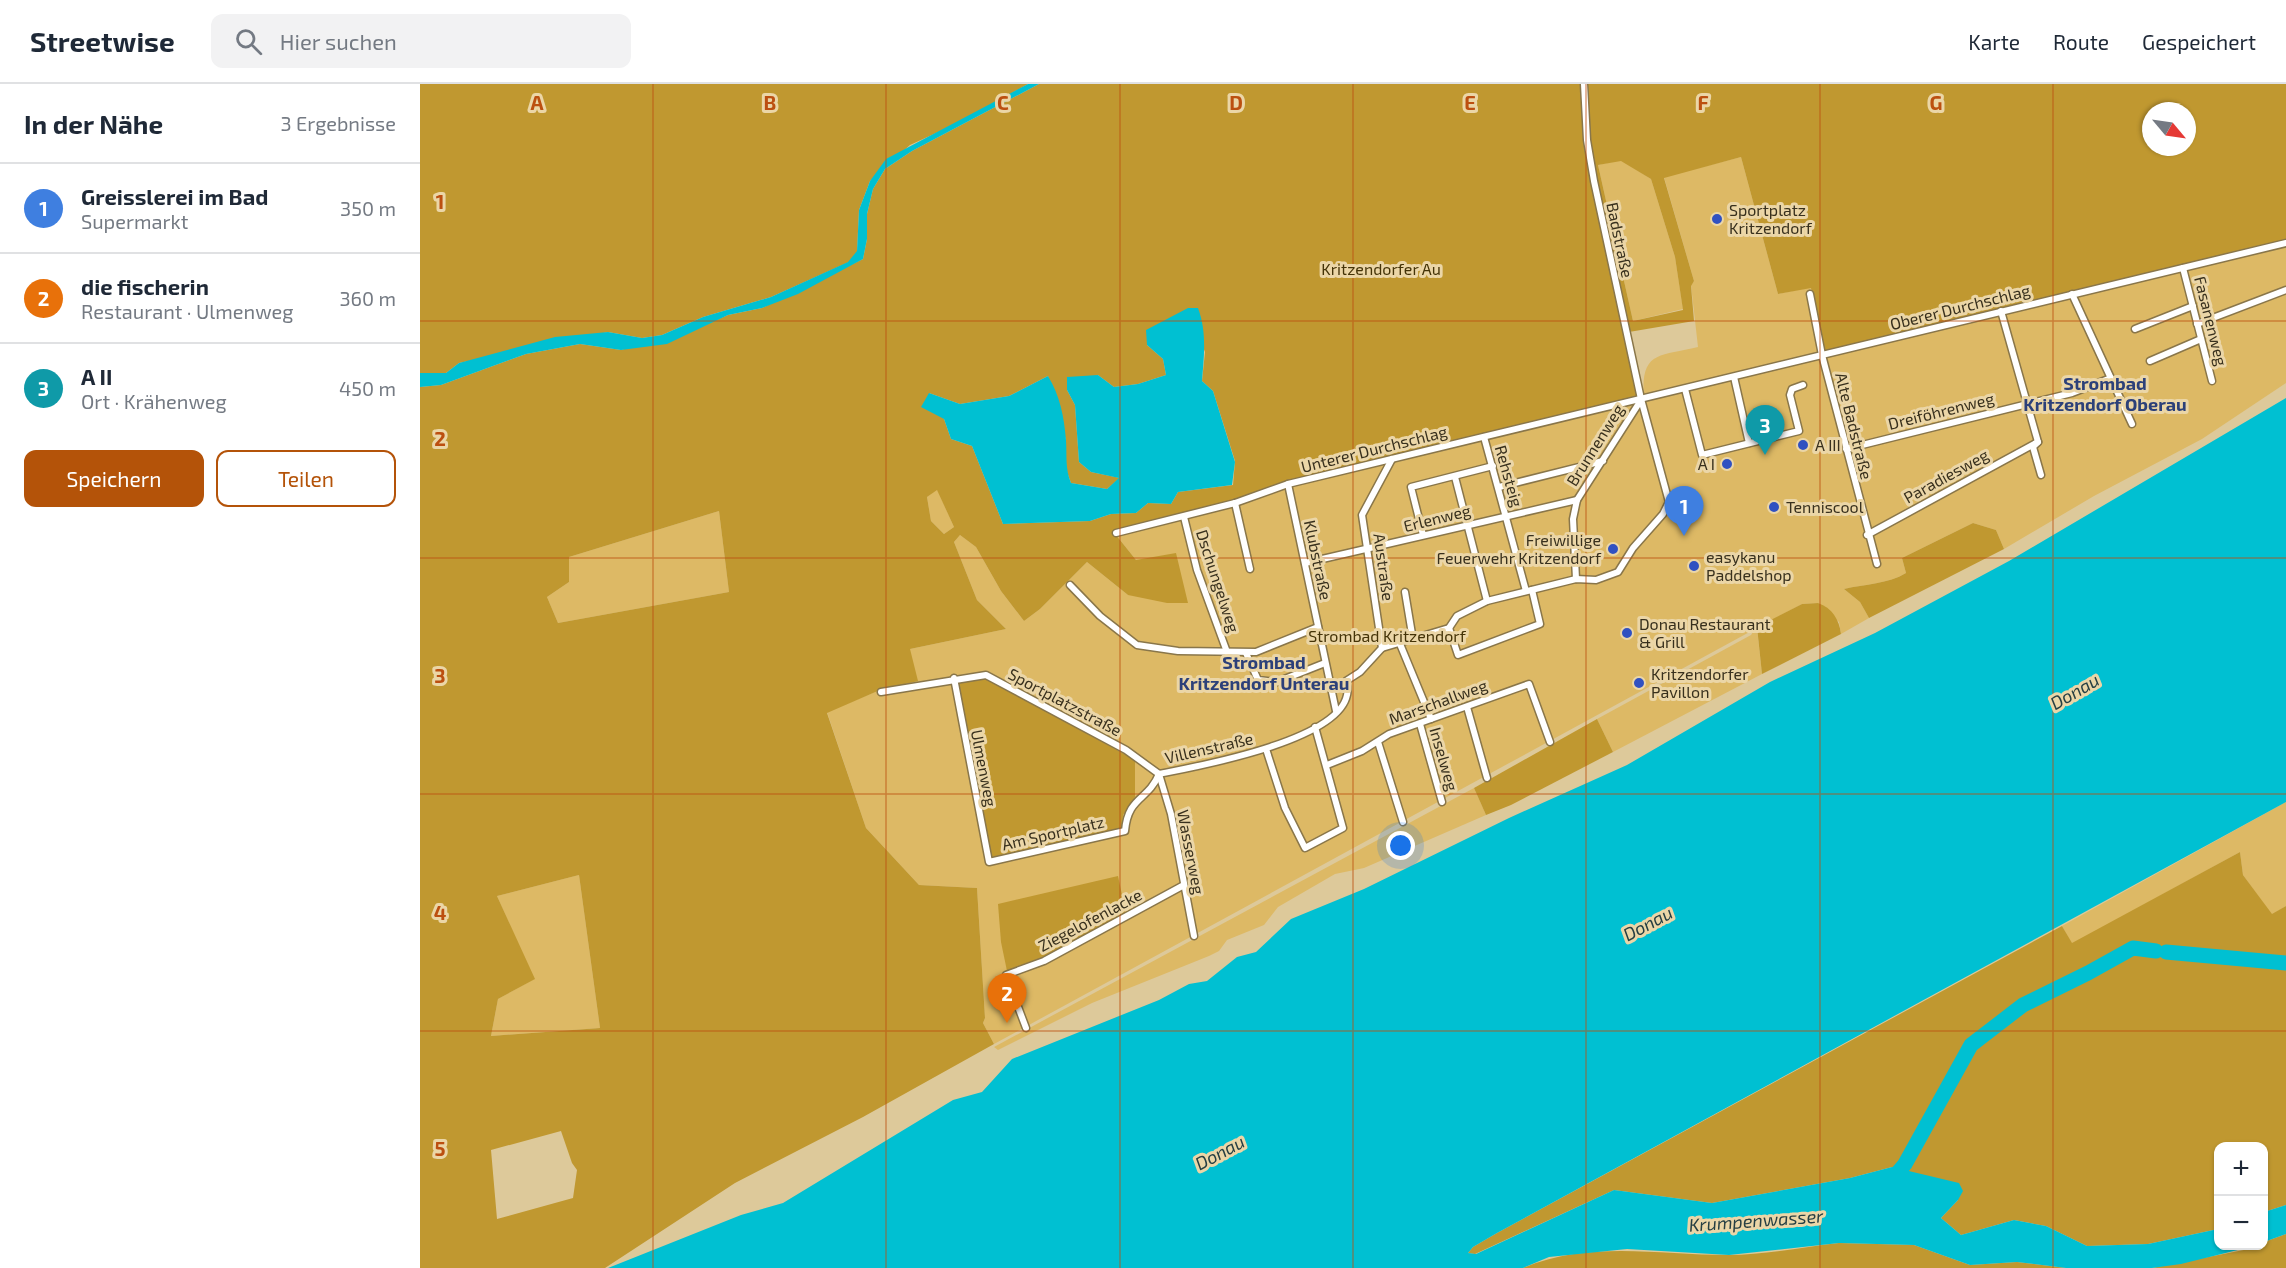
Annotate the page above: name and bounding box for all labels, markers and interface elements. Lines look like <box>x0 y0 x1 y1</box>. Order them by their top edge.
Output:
search box <box>211 14 631 68</box>
text: Streetwise <box>30 24 175 58</box>
icon: search <box>232 25 265 58</box>
text: Hier suchen <box>280 28 397 54</box>
text: Karte <box>1968 29 2020 54</box>
text: Route <box>2053 29 2109 54</box>
text: Gespeichert <box>2142 29 2256 54</box>
text: A <box>530 90 544 114</box>
text: B <box>764 90 776 114</box>
text: C <box>997 90 1009 114</box>
text: D <box>1229 90 1243 114</box>
text: E <box>1464 90 1476 114</box>
text: F <box>1697 90 1709 114</box>
text: G <box>1930 90 1942 114</box>
north arrow <box>2142 102 2196 156</box>
text: In der Nähe <box>24 108 163 139</box>
text: 3 Ergebnisse <box>280 111 396 135</box>
text: Greisslerei im Bad <box>81 183 268 209</box>
text: 1 <box>436 189 444 213</box>
text: 1 <box>39 196 48 220</box>
text: 350 m <box>340 196 396 220</box>
street label: Badstraße <box>1603 200 1638 279</box>
place label: Sportplatz Kritzendorf <box>1729 200 1813 237</box>
text: Supermarkt <box>81 209 188 233</box>
marker: Sportplatz Kritzendorf <box>1710 212 1724 226</box>
park label: Kritzendorfer Au <box>1321 259 1441 278</box>
text: die fischerin <box>81 273 209 299</box>
street label: Fasanenweg <box>2191 274 2232 368</box>
street label: Oberer Durchschlag <box>1888 280 2032 333</box>
text: 2 <box>38 286 49 310</box>
text: 360 m <box>339 286 396 310</box>
text: Restaurant · Ulmenweg <box>81 299 294 323</box>
text: A II <box>81 363 112 389</box>
street label: Alte Badstraße <box>1832 370 1877 481</box>
district label: Strombad Kritzendorf Oberau <box>2023 372 2187 415</box>
text: 3 <box>38 376 49 400</box>
text: 450 m <box>339 376 396 400</box>
street label: Dreiföhrenweg <box>1886 388 1996 433</box>
text: Ort · Krähenweg <box>81 389 227 413</box>
street label: Brunnenweg <box>1562 400 1627 489</box>
pin: 3 <box>1746 406 1784 455</box>
street label: Unterer Durchschlag <box>1299 421 1449 476</box>
text: 2 <box>434 426 446 450</box>
place label: A III <box>1815 435 1841 454</box>
marker: A III <box>1796 438 1810 452</box>
street label: Rehsteig <box>1492 443 1527 509</box>
street label: Paradiesweg <box>1900 444 1991 507</box>
button: Speichern <box>24 450 204 507</box>
button: Teilen <box>216 450 396 507</box>
place label: A I <box>1698 454 1715 473</box>
marker: A I <box>1720 457 1734 471</box>
pin: 1 <box>1664 486 1704 536</box>
place label: Tenniscool <box>1786 497 1864 516</box>
street label: Erlenweg <box>1401 500 1473 535</box>
marker: Tenniscool <box>1767 500 1781 514</box>
street label: Klubstraße <box>1301 518 1336 602</box>
street label: Dschungelweg <box>1193 527 1244 635</box>
place label: Freiwillige Feuerwehr Kritzendorf <box>1437 530 1602 567</box>
street label: Austraße <box>1370 532 1399 602</box>
marker: Freiwillige Feuerwehr Kritzendorf <box>1606 542 1620 556</box>
place label: easykanu Paddelshop <box>1706 547 1792 584</box>
marker: easykanu Paddelshop <box>1687 559 1701 573</box>
place label: Donau Restaurant & Grill <box>1639 614 1771 651</box>
park label: Strombad Kritzendorf <box>1308 626 1467 645</box>
marker: Donau Restaurant & Grill <box>1620 626 1634 640</box>
district label: Strombad Kritzendorf Unterau <box>1179 651 1349 694</box>
text: 3 <box>434 663 446 687</box>
street label: Sportplatzstraße <box>1005 664 1125 739</box>
place label: Kritzendorfer Pavillon <box>1651 664 1749 701</box>
water label: Donau <box>2046 668 2103 714</box>
street label: Marschallweg <box>1386 675 1490 728</box>
marker: Kritzendorfer Pavillon <box>1632 676 1646 690</box>
street label: Inselweg <box>1426 725 1463 793</box>
street label: Ulmenweg <box>968 728 1001 808</box>
street label: Villenstraße <box>1163 728 1255 767</box>
street label: Wasserweg <box>1174 808 1209 896</box>
street label: Am Sportplatz <box>1000 812 1106 854</box>
your location <box>1386 831 1415 860</box>
street label: Ziegelofenlacke <box>1035 884 1145 955</box>
text: 4 <box>434 900 447 924</box>
water label: Donau <box>1619 901 1676 945</box>
pin: 2 <box>988 974 1026 1023</box>
water label: Donau <box>1191 1130 1248 1174</box>
text: 5 <box>434 1136 446 1160</box>
map controls <box>2214 1142 2268 1250</box>
button: + <box>2214 1142 2268 1196</box>
button: − <box>2214 1196 2268 1250</box>
water label: Krumpenwasser <box>1688 1204 1825 1236</box>

